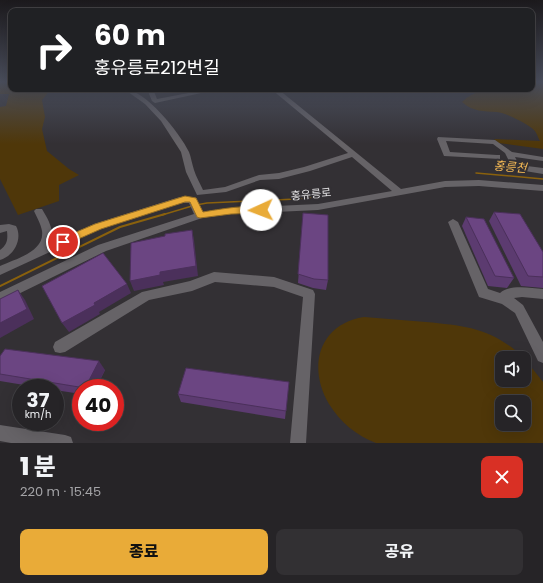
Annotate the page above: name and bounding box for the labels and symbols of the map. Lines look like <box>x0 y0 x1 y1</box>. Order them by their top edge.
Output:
water label: 홍릉천 <box>493 157 529 177</box>
street label: 홍유릉로 <box>290 184 332 204</box>
position arrow <box>240 189 282 231</box>
pin <box>46 225 80 259</box>
speed limit sign: 40 <box>72 379 124 431</box>

